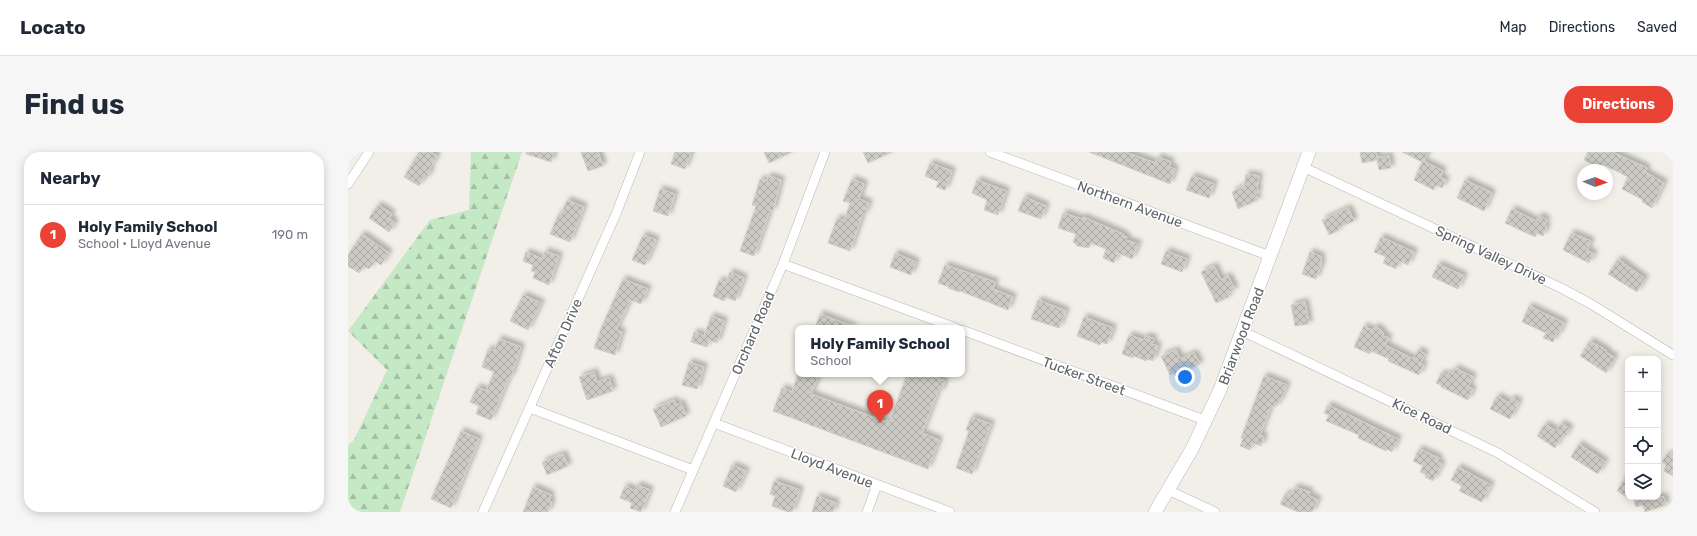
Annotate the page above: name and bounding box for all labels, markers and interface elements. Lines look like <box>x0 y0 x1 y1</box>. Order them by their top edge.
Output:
text: Locato <box>20 16 86 39</box>
text: Map <box>1500 19 1527 36</box>
text: Directions <box>1549 19 1615 36</box>
text: Saved <box>1637 19 1677 36</box>
button: Directions <box>1564 86 1673 123</box>
text: Find us <box>24 88 124 121</box>
north arrow <box>1577 164 1613 200</box>
text: Nearby <box>40 168 101 188</box>
street label: Northern Avenue <box>1075 178 1185 231</box>
text: Holy Family School <box>78 218 217 236</box>
street label: Spring Valley Drive <box>1433 222 1549 289</box>
text: 1 <box>50 227 56 242</box>
text: 190 m <box>272 227 308 242</box>
text: School · Lloyd Avenue <box>78 236 211 251</box>
street label: Briarwood Road <box>1215 285 1268 387</box>
street label: Orchard Road <box>728 289 779 377</box>
street label: Afton Drive <box>541 296 586 370</box>
popup <box>795 325 965 377</box>
text: Holy Family School <box>810 335 950 353</box>
text: School <box>810 353 852 368</box>
street label: Tucker Street <box>1040 354 1128 399</box>
map controls <box>1625 356 1661 500</box>
button: + <box>1625 356 1661 392</box>
your location <box>1175 367 1195 387</box>
pin: 1 <box>867 390 893 423</box>
button: − <box>1625 392 1661 428</box>
street label: Kice Road <box>1389 395 1454 438</box>
button: locate <box>1625 428 1661 464</box>
street label: Lloyd Avenue <box>788 445 876 492</box>
button: layers <box>1625 464 1661 500</box>

